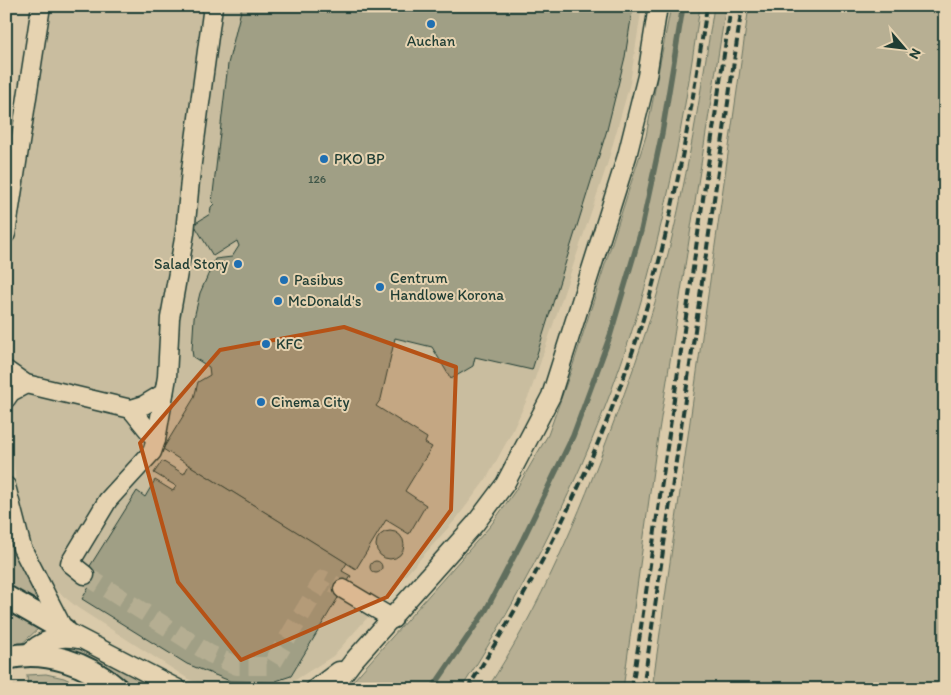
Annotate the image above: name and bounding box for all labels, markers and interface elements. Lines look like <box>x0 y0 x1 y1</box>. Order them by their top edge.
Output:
marker: Auchan <box>425 18 437 30</box>
north arrow <box>878 22 928 72</box>
place label: Auchan <box>407 32 456 50</box>
text: N <box>905 46 925 62</box>
place label: PKO BP <box>334 150 385 168</box>
marker: PKO BP <box>318 153 330 165</box>
house number: 126 <box>308 172 326 186</box>
place label: Salad Story <box>154 255 228 273</box>
marker: Salad Story <box>232 258 244 270</box>
place label: Centrum Handlowe Korona <box>390 269 504 304</box>
place label: Pasibus <box>294 271 344 289</box>
marker: Pasibus <box>278 274 290 286</box>
marker: Centrum Handlowe Korona <box>374 281 386 293</box>
place label: McDonald's <box>288 292 362 310</box>
marker: McDonald's <box>272 295 284 307</box>
place label: KFC <box>276 335 303 353</box>
marker: KFC <box>260 338 272 350</box>
place label: Cinema City <box>271 393 349 411</box>
marker: Cinema City <box>255 396 267 408</box>

